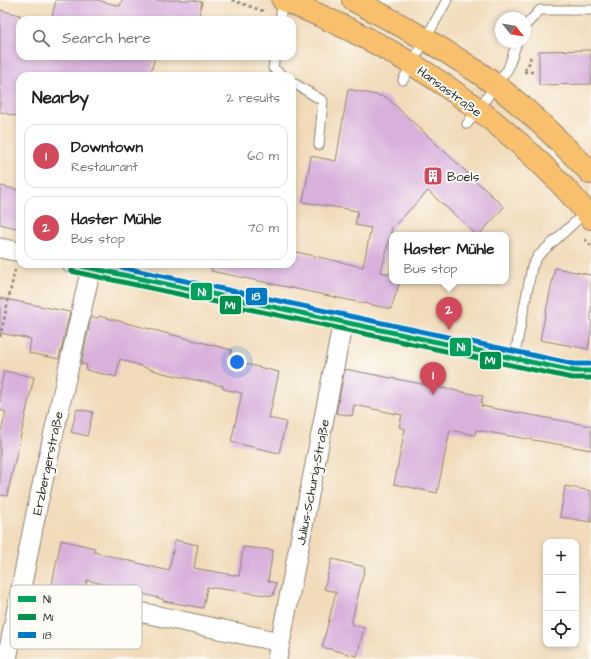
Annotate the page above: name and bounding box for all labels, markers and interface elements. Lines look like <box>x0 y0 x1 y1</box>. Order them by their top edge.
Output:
north arrow <box>495 12 531 48</box>
search box <box>16 16 296 60</box>
icon: search <box>30 27 52 49</box>
text: Search here <box>62 28 151 49</box>
street label: Hansastraße <box>413 62 485 121</box>
text: Nearby <box>32 86 89 110</box>
text: 2 results <box>226 89 280 107</box>
text: Downtown <box>71 137 143 158</box>
text: 1 <box>45 147 47 165</box>
text: 60 m <box>247 147 279 165</box>
text: Restaurant <box>71 158 138 176</box>
building icon: Boels <box>422 165 444 187</box>
place label: Boels <box>447 168 480 186</box>
text: Haster Mühle <box>71 209 162 230</box>
text: 2 <box>42 219 50 237</box>
text: 70 m <box>247 219 279 237</box>
text: Bus stop <box>71 230 125 248</box>
popup <box>389 232 509 284</box>
text: Haster Mühle <box>404 239 494 260</box>
text: Bus stop <box>404 260 458 278</box>
line badge: N1 <box>190 282 213 301</box>
text: N1 <box>198 285 207 300</box>
line badge: 18 <box>245 287 268 306</box>
text: 18 <box>252 289 261 304</box>
line badge: M1 <box>219 295 242 315</box>
pin: 2 <box>436 297 462 330</box>
text: M1 <box>225 298 236 313</box>
line badge: N1 <box>449 337 472 357</box>
text: N1 <box>457 340 466 355</box>
line badge: M1 <box>479 351 502 370</box>
your location <box>227 352 247 372</box>
text: M1 <box>485 353 496 368</box>
pin: 1 <box>420 362 446 395</box>
street label: Erzbergerstraße <box>28 410 69 517</box>
street label: Julius-Schurig-Straße <box>292 418 335 547</box>
map controls <box>543 539 579 647</box>
button: + <box>543 539 579 575</box>
button: − <box>543 575 579 611</box>
legend <box>10 585 142 649</box>
text: N1 <box>43 592 52 607</box>
text: M1 <box>43 610 54 625</box>
button: locate <box>543 611 579 647</box>
text: 18 <box>43 628 52 643</box>

